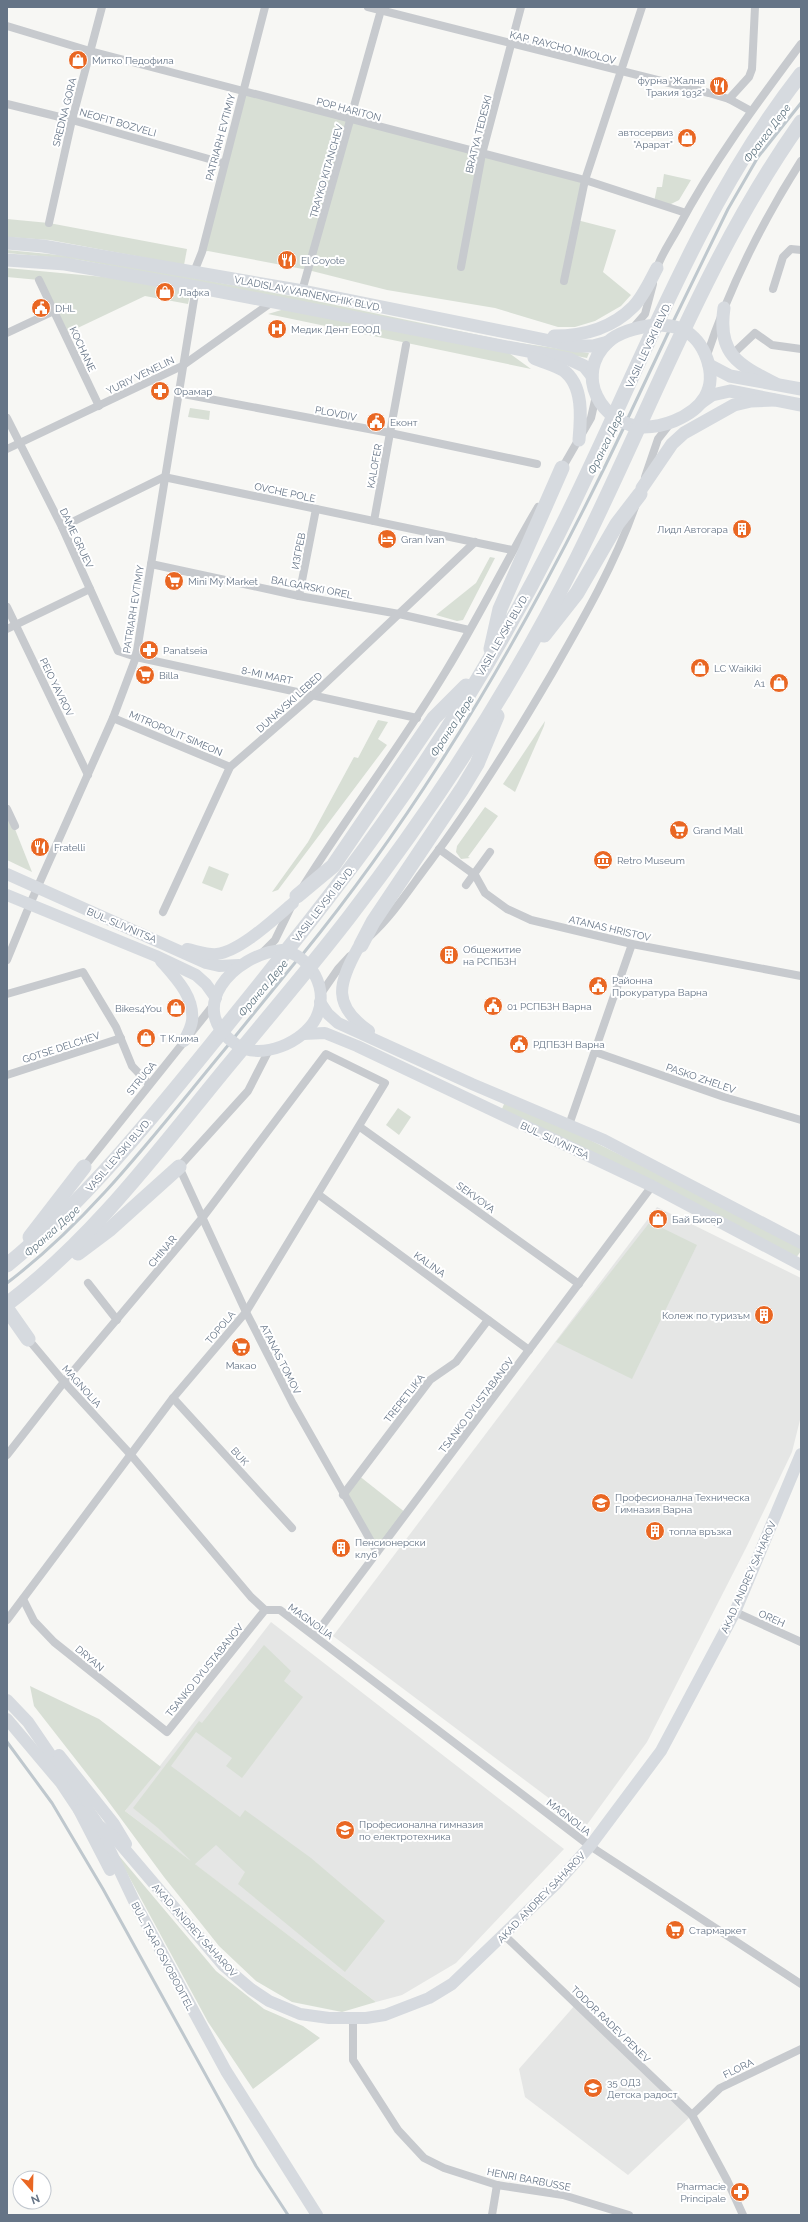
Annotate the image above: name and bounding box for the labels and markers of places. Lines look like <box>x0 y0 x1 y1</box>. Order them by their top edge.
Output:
shop icon: Митко Педофила <box>67 49 89 71</box>
place label: Митко Педофила <box>92 55 174 66</box>
place label: фурна "Жална Тракия 1932" <box>638 75 705 98</box>
restaurant icon: фурна "Жална Тракия 1932" <box>708 75 730 97</box>
place label: автосервиз "Арарат" <box>618 127 673 150</box>
shop icon: автосервиз "Арарат" <box>676 127 698 149</box>
restaurant icon: El Coyote <box>276 249 298 271</box>
place label: El Coyote <box>301 255 345 266</box>
shop icon: Лафка <box>154 281 176 303</box>
place label: Лафка <box>179 287 209 298</box>
public building icon: DHL <box>30 297 52 319</box>
place label: DHL <box>55 303 76 314</box>
hospital icon: Медик Дент ЕООД <box>266 318 288 340</box>
place label: Медик Дент ЕООД <box>291 324 381 335</box>
pharmacy icon: Фрамар <box>149 380 171 402</box>
place label: Фрамар <box>174 386 212 397</box>
public building icon: Еконт <box>365 411 387 433</box>
place label: Еконт <box>390 417 418 428</box>
building icon: Лидл Автогара <box>731 518 753 540</box>
place label: Лидл Автогара <box>657 524 728 535</box>
hotel icon: Gran Ivan <box>376 528 398 550</box>
place label: Gran Ivan <box>401 534 445 545</box>
supermarket icon: Mini My Market <box>163 570 185 592</box>
place label: Mini My Market <box>188 576 259 587</box>
pharmacy icon: Panatseia <box>138 639 160 661</box>
place label: Panatseia <box>163 645 208 656</box>
shop icon: LC Waikiki <box>689 657 711 679</box>
place label: LC Waikiki <box>714 663 761 674</box>
supermarket icon: Billa <box>134 664 156 686</box>
place label: Billa <box>159 670 179 681</box>
shop icon: A1 <box>768 672 790 694</box>
place label: A1 <box>754 678 766 689</box>
supermarket icon: Grand Mall <box>668 819 690 841</box>
place label: Grand Mall <box>693 825 744 836</box>
restaurant icon: Fratelli <box>29 836 51 858</box>
place label: Fratelli <box>54 842 85 853</box>
museum icon: Retro Museum <box>592 849 614 871</box>
place label: Retro Museum <box>617 855 685 866</box>
building icon: Общежитие на РСПБЗН <box>438 944 460 966</box>
place label: Общежитие на РСПБЗН <box>463 944 521 967</box>
public building icon: Районна Прокуратура Варна <box>587 975 609 997</box>
place label: Районна Прокуратура Варна <box>612 975 707 998</box>
public building icon: 01 РСПБЗН Варна <box>482 995 504 1017</box>
shop icon: Bikes4You <box>165 997 187 1019</box>
place label: 01 РСПБЗН Варна <box>507 1001 592 1012</box>
place label: Bikes4You <box>115 1003 162 1014</box>
shop icon: Т Клима <box>135 1027 157 1049</box>
place label: Т Клима <box>160 1033 199 1044</box>
public building icon: РДПБЗН Варна <box>508 1033 530 1055</box>
place label: РДПБЗН Варна <box>533 1039 605 1050</box>
shop icon: Бай Бисер <box>647 1208 669 1230</box>
place label: Бай Бисер <box>672 1214 722 1225</box>
building icon: Колеж по туризъм <box>753 1304 775 1326</box>
place label: Колеж по туризъм <box>662 1310 750 1321</box>
supermarket icon: Макао <box>230 1336 252 1358</box>
place label: Макао <box>226 1360 256 1371</box>
school or university icon: Професионална Техническа Гимназия Варна <box>590 1492 612 1514</box>
place label: Професионална Техническа Гимназия Варна <box>615 1492 750 1515</box>
building icon: топла връзка <box>644 1520 666 1542</box>
place label: топла връзка <box>669 1526 732 1537</box>
building icon: Пенсионерски клуб <box>330 1537 352 1559</box>
place label: Пенсионерски клуб <box>355 1537 426 1560</box>
school or university icon: Професионална гимназия по електротехника <box>334 1819 356 1841</box>
place label: Професионална гимназия по електротехника <box>359 1819 483 1842</box>
supermarket icon: Стармаркет <box>664 1919 686 1941</box>
place label: Стармаркет <box>689 1925 747 1936</box>
school or university icon: 35 ОДЗ Детска радост <box>582 2077 604 2099</box>
place label: 35 ОДЗ Детска радост <box>607 2077 678 2100</box>
place label: Pharmacie Principale <box>677 2181 726 2204</box>
pharmacy icon: Pharmacie Principale <box>729 2181 751 2203</box>

